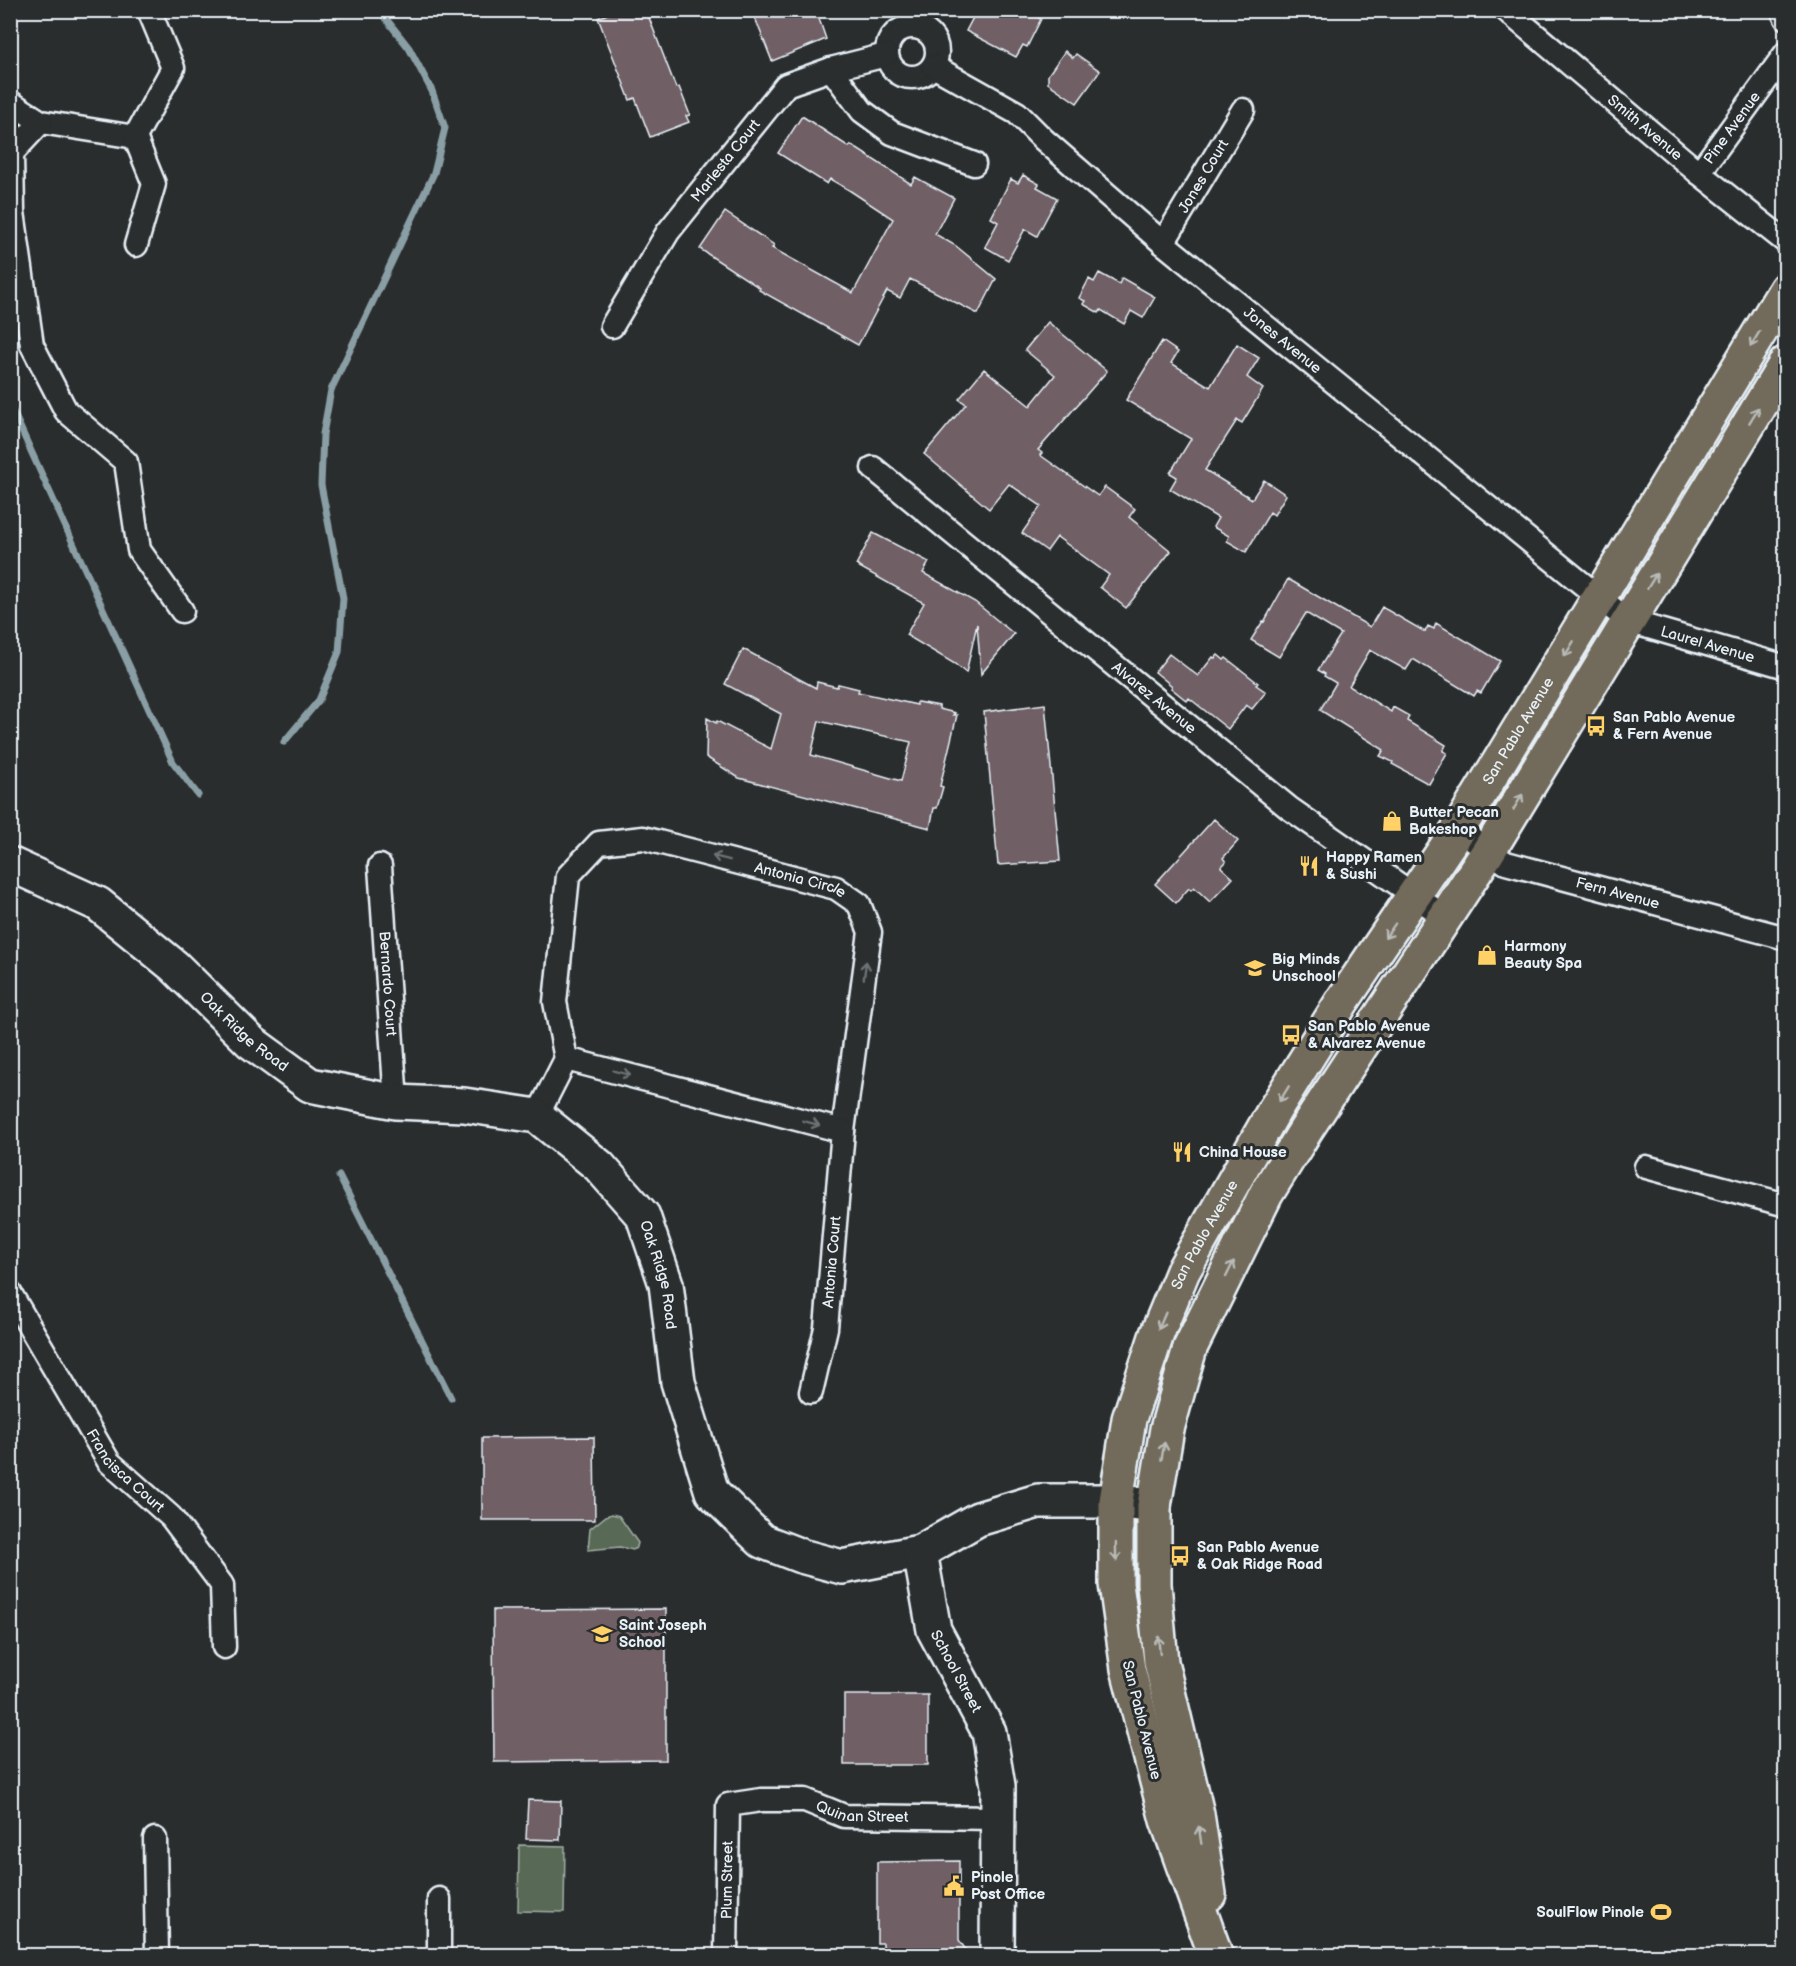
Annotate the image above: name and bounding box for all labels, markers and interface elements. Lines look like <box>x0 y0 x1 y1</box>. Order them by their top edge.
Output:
street label: Pine Avenue <box>1700 88 1765 168</box>
street label: Smith Avenue <box>1603 91 1686 165</box>
street label: Marlesta Court <box>687 115 765 206</box>
street label: Jones Court <box>1174 136 1233 217</box>
street label: Jones Avenue <box>1239 303 1325 378</box>
one-way arrow <box>1749 330 1761 347</box>
one-way arrow <box>1748 407 1760 424</box>
one-way arrow <box>1647 573 1659 590</box>
street label: Laurel Avenue <box>1658 622 1757 667</box>
one-way arrow <box>1562 640 1574 657</box>
street label: Alvarez Avenue <box>1108 658 1200 738</box>
street label: San Pablo Avenue <box>1479 674 1558 788</box>
place label: San Pablo Avenue & Fern Avenue <box>1613 708 1736 744</box>
bus stop icon: San Pablo Avenue & Fern Avenue <box>1584 714 1608 738</box>
one-way arrow <box>1512 794 1524 811</box>
place label: Butter Pecan Bakeshop <box>1409 803 1499 839</box>
shop icon: Butter Pecan Bakeshop <box>1380 809 1404 833</box>
place label: Happy Ramen & Sushi <box>1326 848 1422 884</box>
one-way arrow <box>712 852 731 864</box>
restaurant icon: Happy Ramen & Sushi <box>1297 854 1321 878</box>
street label: Antonia Circle <box>752 858 850 902</box>
street label: Fern Avenue <box>1574 873 1662 914</box>
one-way arrow <box>1384 922 1396 939</box>
street label: Bernardo Court <box>374 930 401 1037</box>
place label: Harmony Beauty Spa <box>1504 937 1582 973</box>
shop icon: Harmony Beauty Spa <box>1475 943 1499 967</box>
place label: Big Minds Unschool <box>1272 950 1340 986</box>
school or university icon: Big Minds Unschool <box>1243 956 1267 980</box>
one-way arrow <box>859 961 870 981</box>
street label: Oak Ridge Road <box>196 988 292 1076</box>
place label: San Pablo Avenue & Alvarez Avenue <box>1308 1017 1431 1053</box>
bus stop icon: San Pablo Avenue & Alvarez Avenue <box>1279 1023 1303 1047</box>
one-way arrow <box>613 1068 632 1080</box>
one-way arrow <box>1277 1085 1289 1102</box>
one-way arrow <box>801 1117 820 1129</box>
restaurant icon: China House <box>1170 1140 1194 1164</box>
place label: China House <box>1199 1143 1287 1162</box>
street label: San Pablo Avenue <box>1167 1177 1243 1292</box>
street label: Antonia Court <box>819 1215 846 1309</box>
street label: Oak Ridge Road <box>635 1218 680 1330</box>
one-way arrow <box>1224 1260 1236 1278</box>
one-way arrow <box>1156 1312 1167 1330</box>
street label: Francisca Court <box>82 1426 169 1517</box>
one-way arrow <box>1158 1442 1169 1461</box>
place label: San Pablo Avenue & Oak Ridge Road <box>1197 1538 1323 1574</box>
one-way arrow <box>1110 1541 1122 1561</box>
bus stop icon: San Pablo Avenue & Oak Ridge Road <box>1168 1544 1192 1568</box>
place label: Saint Joseph School <box>619 1616 707 1652</box>
school or university icon: Saint Joseph School <box>590 1622 614 1646</box>
street label: School Street <box>926 1627 986 1716</box>
one-way arrow <box>1153 1636 1164 1655</box>
street label: San Pablo Avenue <box>1118 1659 1166 1782</box>
street label: Quinan Street <box>813 1796 909 1827</box>
one-way arrow <box>1194 1826 1205 1846</box>
street label: Plum Street <box>717 1840 738 1919</box>
place label: Pinole Post Office <box>971 1868 1046 1904</box>
public building icon: Pinole Post Office <box>942 1874 966 1898</box>
sports icon: SoulFlow Pinole <box>1649 1900 1673 1924</box>
place label: SoulFlow Pinole <box>1537 1903 1644 1922</box>

